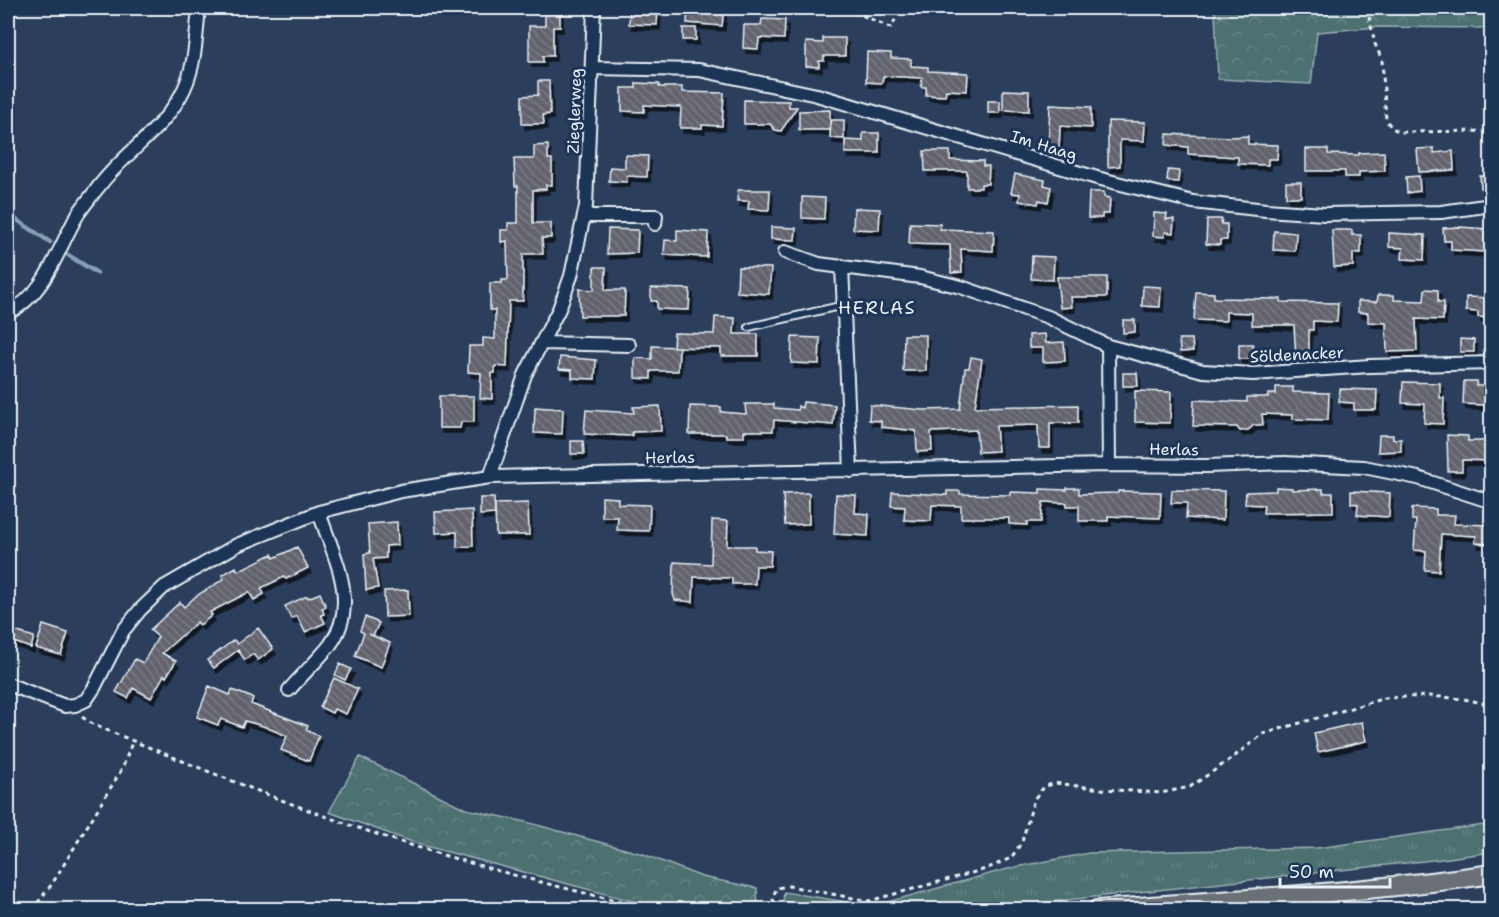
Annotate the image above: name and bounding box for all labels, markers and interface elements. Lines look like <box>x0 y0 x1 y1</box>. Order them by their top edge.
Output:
street label: Zieglerweg <box>563 68 586 154</box>
street label: Im Haag <box>1008 125 1080 166</box>
district label: HERLAS <box>838 296 916 320</box>
street label: Söldenacker <box>1249 342 1345 367</box>
street label: Herlas <box>1149 439 1199 460</box>
street label: Herlas <box>645 447 695 468</box>
scale bar <box>1280 851 1390 889</box>
text: 50 m <box>1289 860 1334 884</box>

